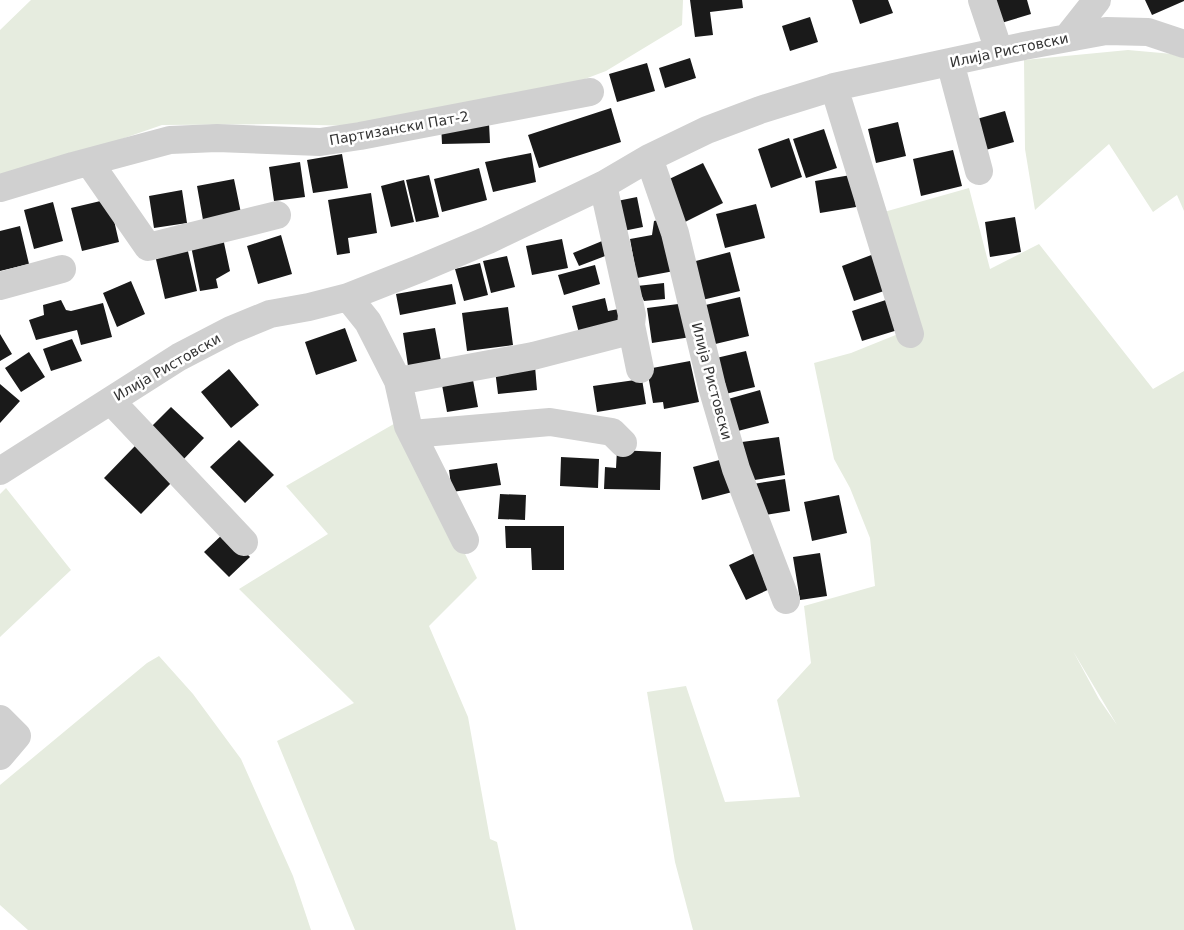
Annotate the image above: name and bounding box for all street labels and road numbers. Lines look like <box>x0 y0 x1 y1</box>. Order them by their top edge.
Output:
street label: Илија Ристовски <box>948 30 1070 70</box>
street label: Партизански Пат-2 <box>328 108 470 148</box>
street label: Илија Ристовски <box>689 321 735 441</box>
street label: Илија Ристовски <box>111 330 223 404</box>

